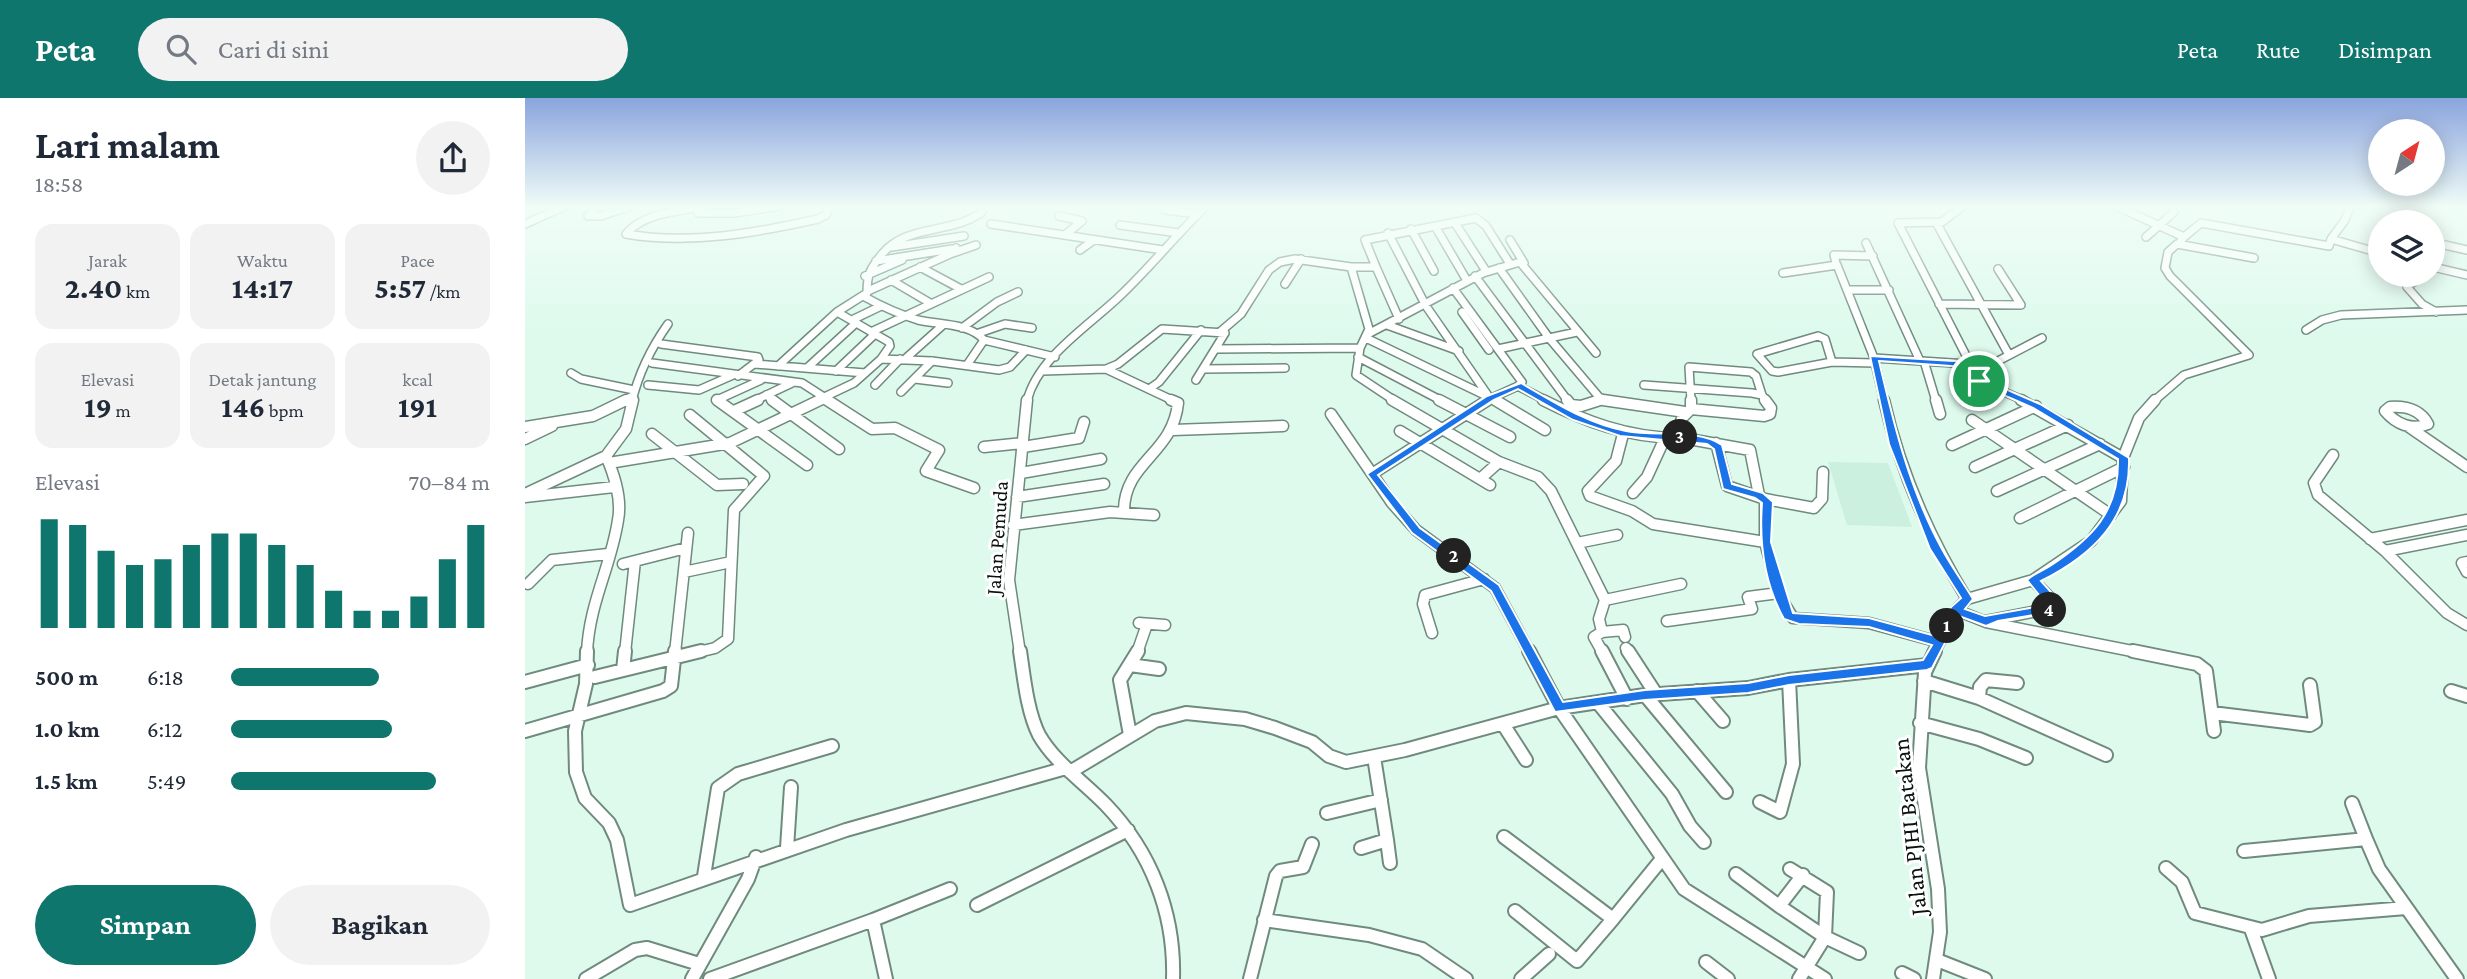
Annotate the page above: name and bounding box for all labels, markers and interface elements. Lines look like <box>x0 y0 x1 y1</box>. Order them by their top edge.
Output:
search box <box>138 18 628 81</box>
icon: search <box>162 30 200 68</box>
text: Peta <box>35 31 96 68</box>
text: Cari di sini <box>218 35 329 64</box>
text: Peta <box>2177 36 2218 63</box>
text: Rute <box>2256 36 2300 63</box>
text: Disimpan <box>2338 36 2432 63</box>
north arrow <box>2368 119 2445 196</box>
map controls <box>2368 119 2445 287</box>
button: share <box>416 121 490 195</box>
text: Lari malam <box>35 124 220 166</box>
text: 18:58 <box>35 171 84 197</box>
button: layers <box>2368 210 2445 287</box>
text: Jarak <box>88 250 127 271</box>
text: Waktu <box>237 250 288 271</box>
text: Pace <box>400 250 435 271</box>
text: 2.40 <box>65 271 122 304</box>
text: 14:17 <box>232 271 293 304</box>
text: 5:57 <box>374 271 426 304</box>
text: km <box>122 281 150 302</box>
text: /km <box>426 281 461 302</box>
pin <box>1949 351 2009 411</box>
icon: arrive <box>1960 362 1998 400</box>
text: Elevasi <box>81 369 134 390</box>
text: Detak jantung <box>208 369 317 390</box>
text: kcal <box>402 369 433 390</box>
text: 19 <box>84 390 112 423</box>
text: 146 <box>221 390 265 423</box>
text: 191 <box>398 390 437 423</box>
text: m <box>112 400 131 421</box>
text: bpm <box>265 400 304 421</box>
pin: 3 <box>1663 420 1697 454</box>
text: 3 <box>1675 426 1684 447</box>
text: Elevasi <box>35 469 100 495</box>
text: 70–84 m <box>409 469 490 495</box>
street label: Jalan Pemuda <box>981 480 1013 598</box>
pin: 2 <box>1437 538 1471 574</box>
text: 2 <box>1449 545 1458 566</box>
pin: 4 <box>2031 592 2067 628</box>
text: 4 <box>2043 599 2054 620</box>
pin: 1 <box>1929 608 1965 644</box>
text: 1 <box>1943 615 1950 636</box>
text: 500 m <box>35 664 98 690</box>
text: 6:18 <box>147 664 184 690</box>
text: 1.0 km <box>35 716 100 742</box>
text: 6:12 <box>147 716 183 742</box>
street label: Jalan PJHI Batakan <box>1886 737 1932 919</box>
text: 1.5 km <box>35 768 98 794</box>
text: 5:49 <box>147 768 186 794</box>
button: Simpan <box>35 885 256 965</box>
button: Bagikan <box>270 885 490 965</box>

